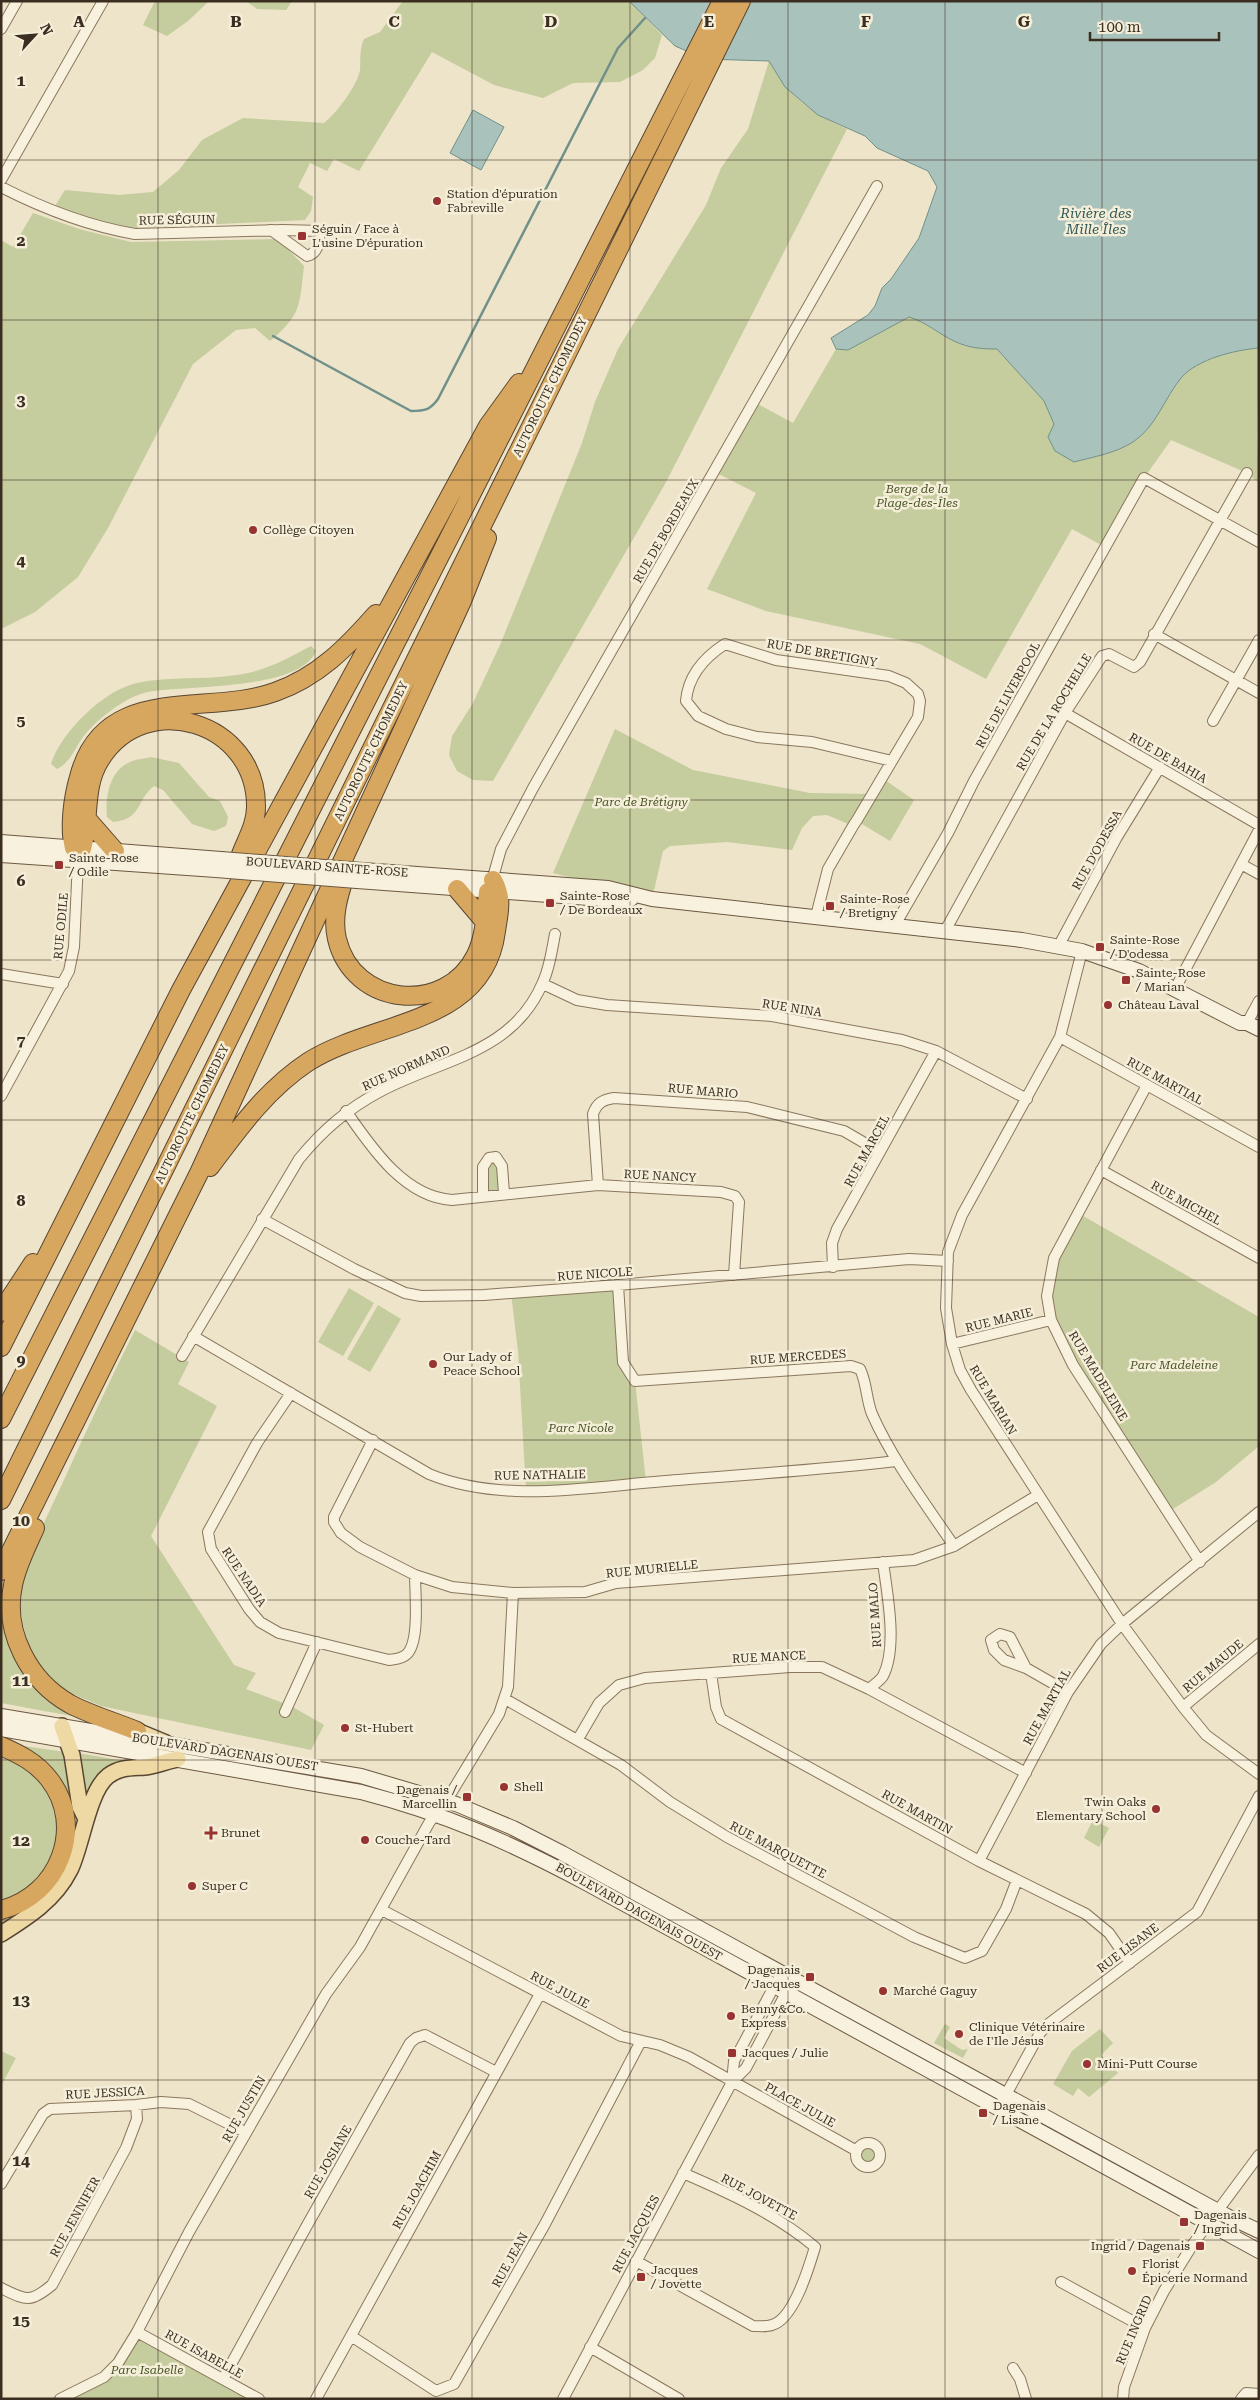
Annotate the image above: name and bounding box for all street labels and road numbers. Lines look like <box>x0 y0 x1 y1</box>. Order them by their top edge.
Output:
street label: RUE SÉGUIN <box>139 212 216 228</box>
street label: AUTOROUTE CHOMEDEY <box>510 314 590 459</box>
street label: RUE DE BORDEAUX <box>631 476 702 585</box>
street label: RUE DE BRETIGNY <box>766 636 879 670</box>
street label: RUE DE LIVERPOOL <box>973 639 1043 751</box>
street label: RUE DE LA ROCHELLE <box>1013 651 1095 773</box>
street label: AUTOROUTE CHOMEDEY <box>331 678 411 823</box>
street label: RUE DE BAHIA <box>1126 730 1210 786</box>
street label: RUE D'ODESSA <box>1069 807 1125 892</box>
street label: BOULEVARD SAINTE-ROSE <box>245 854 409 880</box>
street label: RUE ODILE <box>51 892 71 960</box>
street label: RUE NINA <box>761 996 824 1020</box>
street label: AUTOROUTE CHOMEDEY <box>152 1041 232 1186</box>
street label: RUE NORMAND <box>360 1042 452 1094</box>
street label: RUE MARTIAL <box>1125 1054 1205 1108</box>
street label: RUE MARIO <box>667 1081 739 1101</box>
street label: RUE MARCEL <box>841 1112 893 1190</box>
street label: RUE NANCY <box>623 1167 698 1185</box>
street label: RUE MICHEL <box>1148 1178 1224 1228</box>
street label: RUE NICOLE <box>557 1264 633 1284</box>
street label: RUE MARIE <box>964 1305 1034 1335</box>
street label: RUE MADELEINE <box>1066 1329 1130 1423</box>
street label: RUE MERCEDES <box>749 1347 847 1367</box>
street label: RUE MARIAN <box>967 1362 1020 1438</box>
street label: RUE NATHALIE <box>494 1467 586 1483</box>
street label: RUE NADIA <box>219 1545 269 1610</box>
street label: RUE MURIELLE <box>605 1557 699 1581</box>
street label: RUE MALO <box>866 1582 884 1648</box>
street label: RUE MAUDE <box>1180 1637 1246 1695</box>
street label: RUE MANCE <box>732 1648 806 1666</box>
street label: RUE MARTIAL <box>1020 1667 1074 1747</box>
street label: BOULEVARD DAGENAIS OUEST <box>131 1730 319 1774</box>
street label: RUE MARTIN <box>879 1787 955 1837</box>
street label: RUE MARQUETTE <box>727 1819 829 1881</box>
street label: BOULEVARD DAGENAIS OUEST <box>553 1860 725 1964</box>
street label: RUE LISANE <box>1094 1920 1162 1976</box>
street label: RUE JULIE <box>528 1969 592 2011</box>
street label: RUE JUSTIN <box>219 2073 269 2145</box>
street label: PLACE JULIE <box>762 2080 838 2130</box>
street label: RUE JESSICA <box>65 2084 146 2102</box>
street label: RUE JOSIANE <box>301 2123 355 2201</box>
street label: RUE JOACHIM <box>390 2148 444 2232</box>
street label: RUE JOVETTE <box>718 2171 800 2223</box>
street label: RUE JENNIFER <box>47 2174 103 2260</box>
street label: RUE JACQUES <box>610 2193 662 2275</box>
street label: RUE JEAN <box>489 2230 531 2290</box>
street label: RUE INGRID <box>1113 2293 1155 2367</box>
street label: RUE ISABELLE <box>163 2327 245 2381</box>

